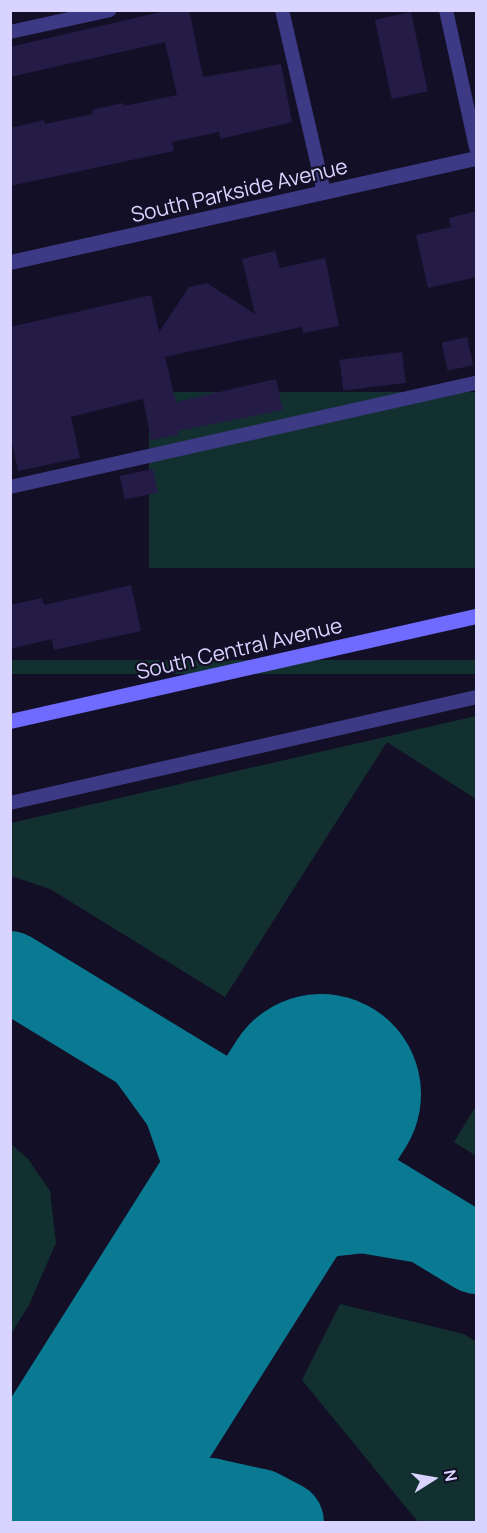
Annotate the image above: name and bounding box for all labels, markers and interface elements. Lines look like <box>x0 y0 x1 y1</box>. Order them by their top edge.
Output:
street label: South Parkside Avenue <box>128 153 350 227</box>
street label: South Central Avenue <box>134 612 344 684</box>
north arrow <box>403 1449 463 1509</box>
text: N <box>439 1468 463 1483</box>

